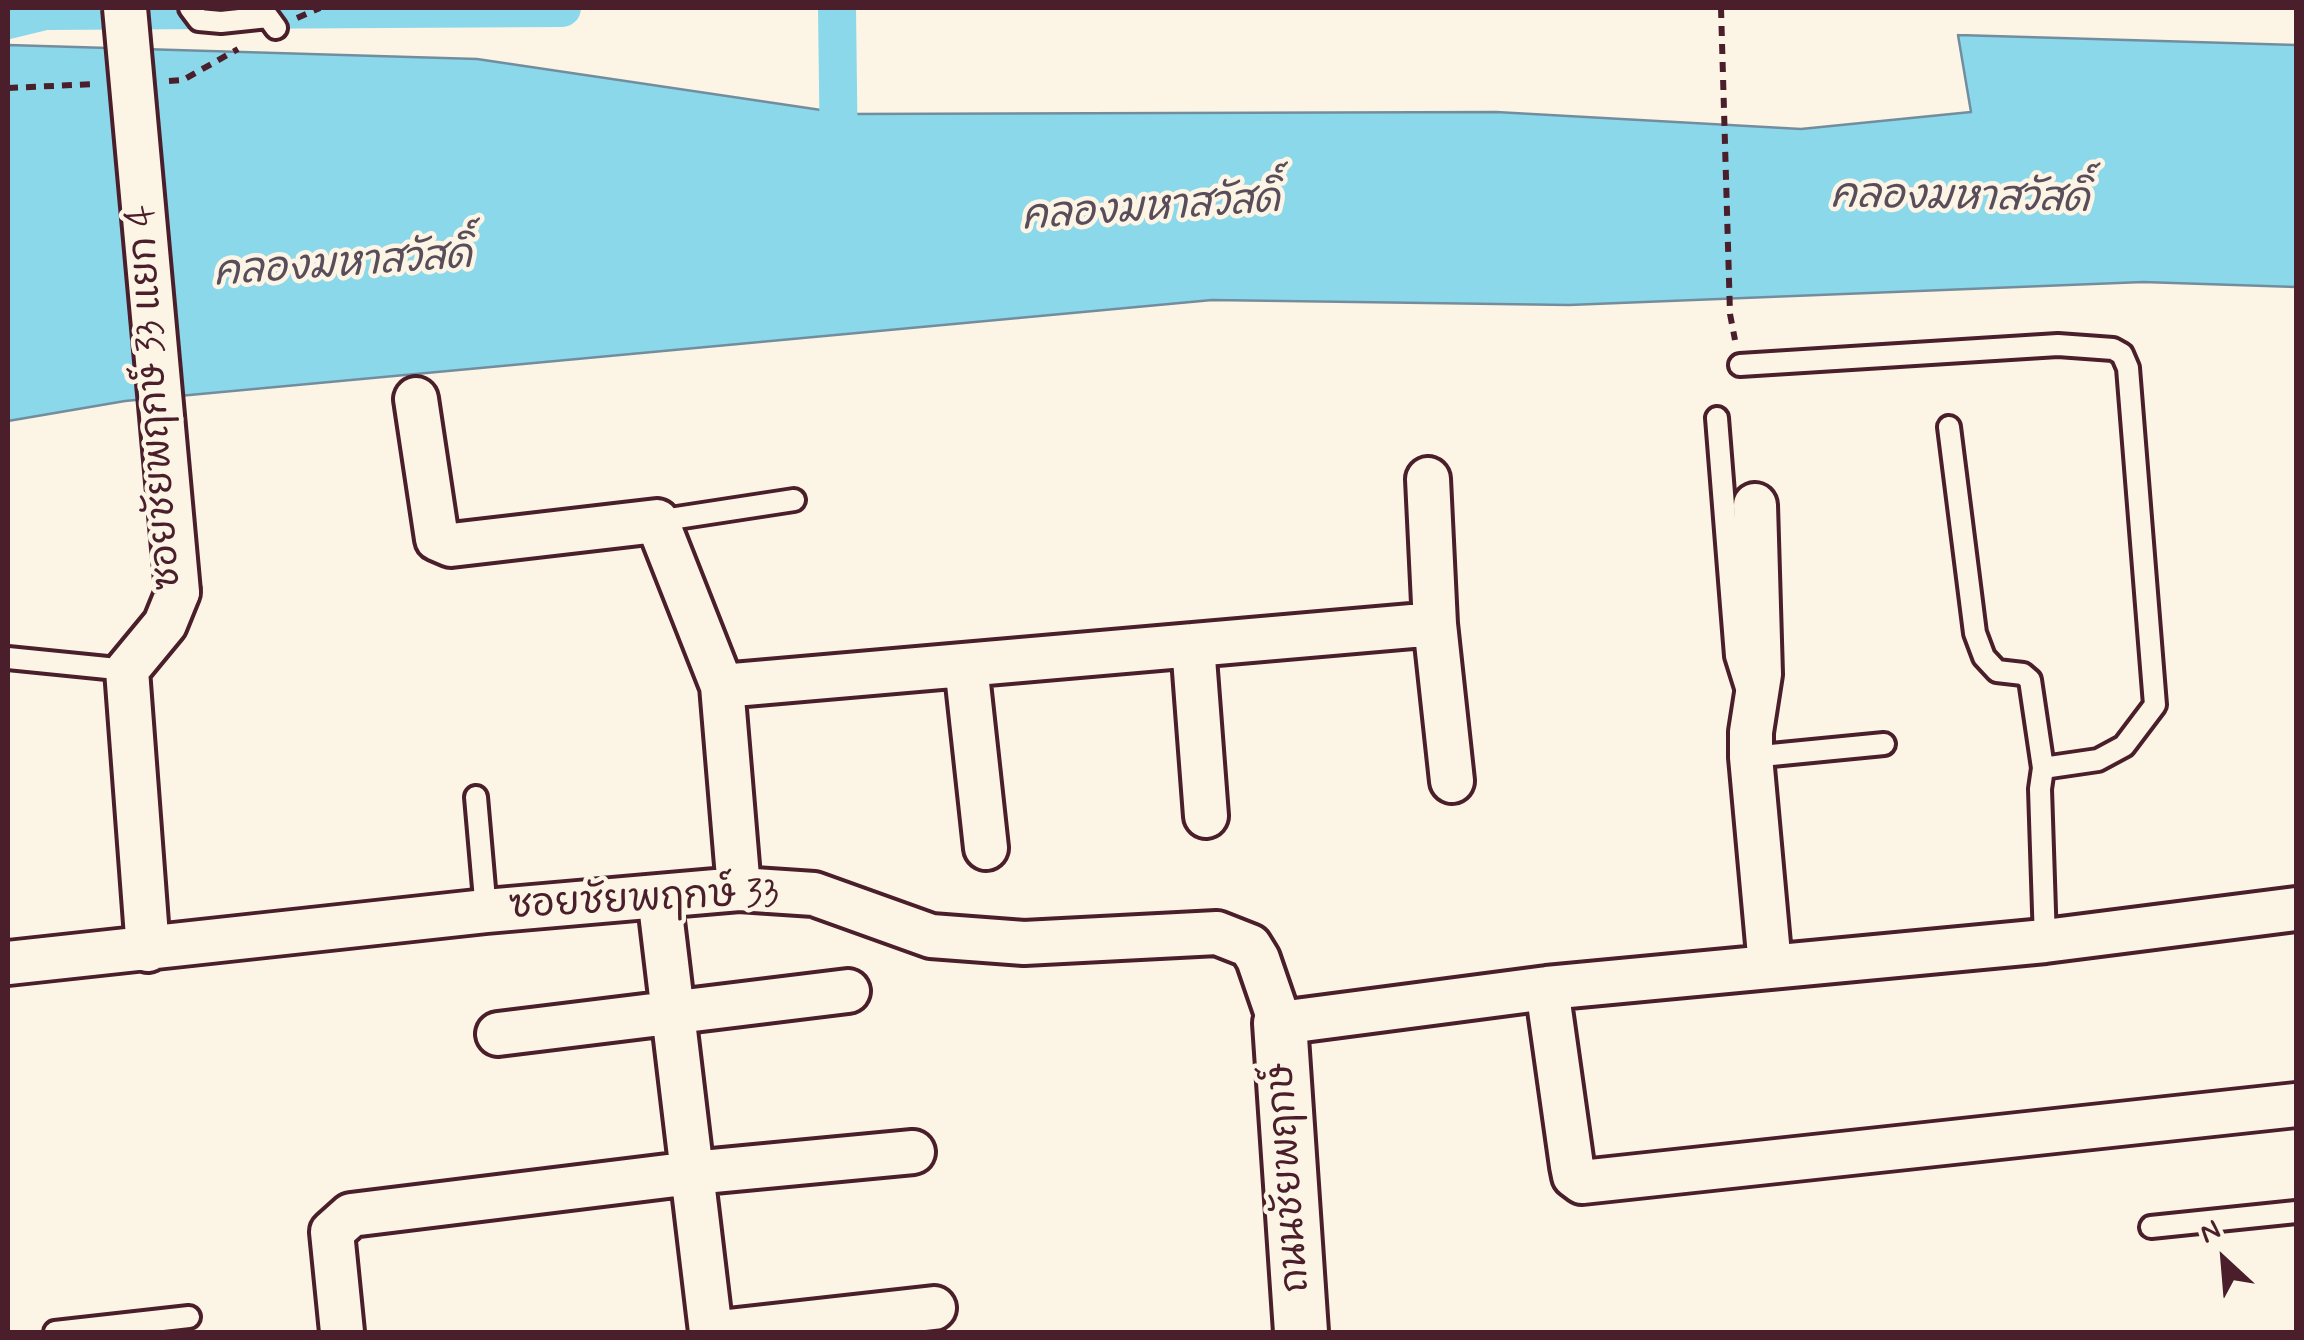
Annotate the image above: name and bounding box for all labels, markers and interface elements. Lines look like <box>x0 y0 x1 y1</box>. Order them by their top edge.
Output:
water label: คลองมหาสวัสดิ์ <box>1830 174 2090 226</box>
water label: คลองมหาสวัสดิ์ <box>1020 178 1282 244</box>
street label: ซอยชัยพฤกษ์ 33 แยก 4 <box>121 203 193 591</box>
water label: คลองมหาสวัสดิ์ <box>212 234 474 300</box>
street label: ซอยชัยพฤกษ์ 33 <box>508 872 780 932</box>
street label: ถนนชัยพฤกษ์ <box>1260 1062 1322 1294</box>
north arrow <box>2174 1210 2274 1310</box>
text: N <box>2194 1212 2227 1253</box>

